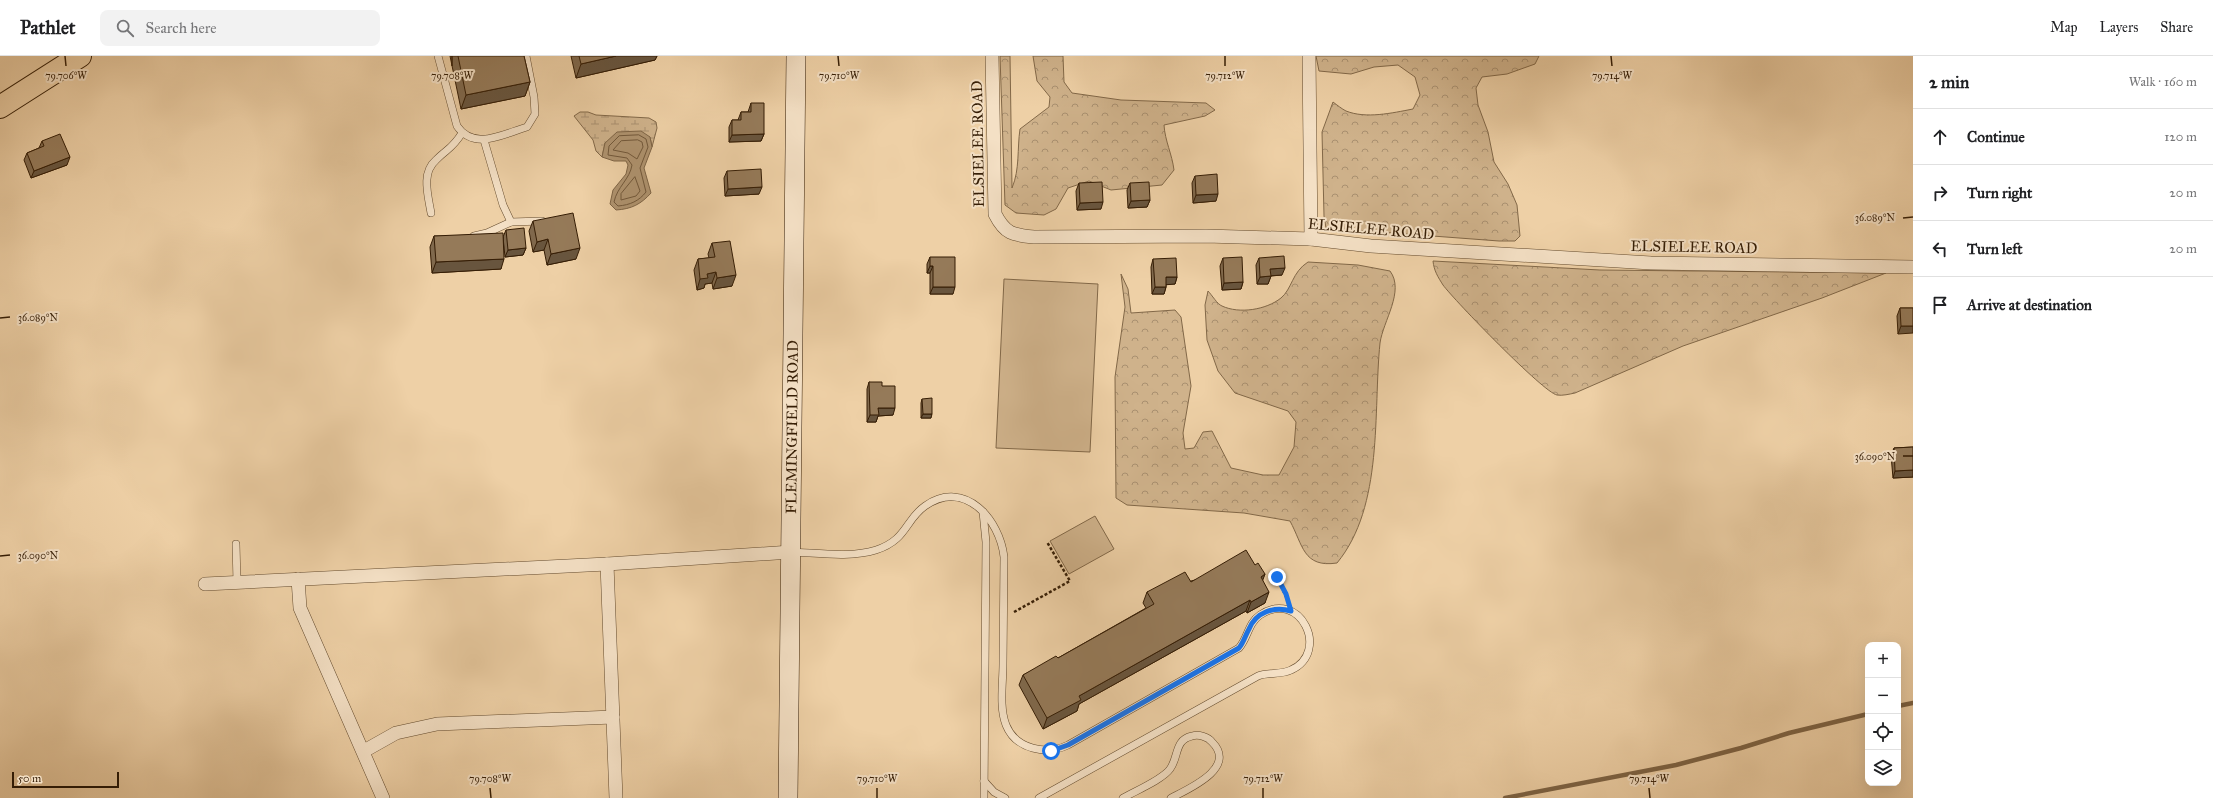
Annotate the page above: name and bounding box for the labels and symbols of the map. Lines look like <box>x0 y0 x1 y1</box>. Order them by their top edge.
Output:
text: 79.706°W <box>45 70 87 82</box>
text: 79.708°W <box>431 70 473 82</box>
text: 79.710°W <box>819 70 860 82</box>
text: 79.712°W <box>1205 70 1245 82</box>
text: 79.714°W <box>1592 70 1633 82</box>
street label: ELSIELEE ROAD <box>968 80 988 208</box>
text: 36.089°N <box>1855 212 1895 224</box>
street label: ELSIELEE ROAD <box>1307 215 1435 244</box>
street label: ELSIELEE ROAD <box>1630 237 1758 257</box>
text: 36.089°N <box>18 312 58 324</box>
street label: FLEMINGFIELD ROAD <box>782 340 802 514</box>
text: 36.090°N <box>1855 451 1896 463</box>
text: 36.090°N <box>18 550 59 562</box>
route end <box>1268 568 1286 586</box>
route start <box>1042 742 1060 760</box>
scale bar <box>12 770 119 789</box>
text: 79.708°W <box>469 773 511 785</box>
text: 79.710°W <box>857 773 898 785</box>
text: 79.712°W <box>1243 773 1283 785</box>
text: 79.714°W <box>1629 773 1670 785</box>

